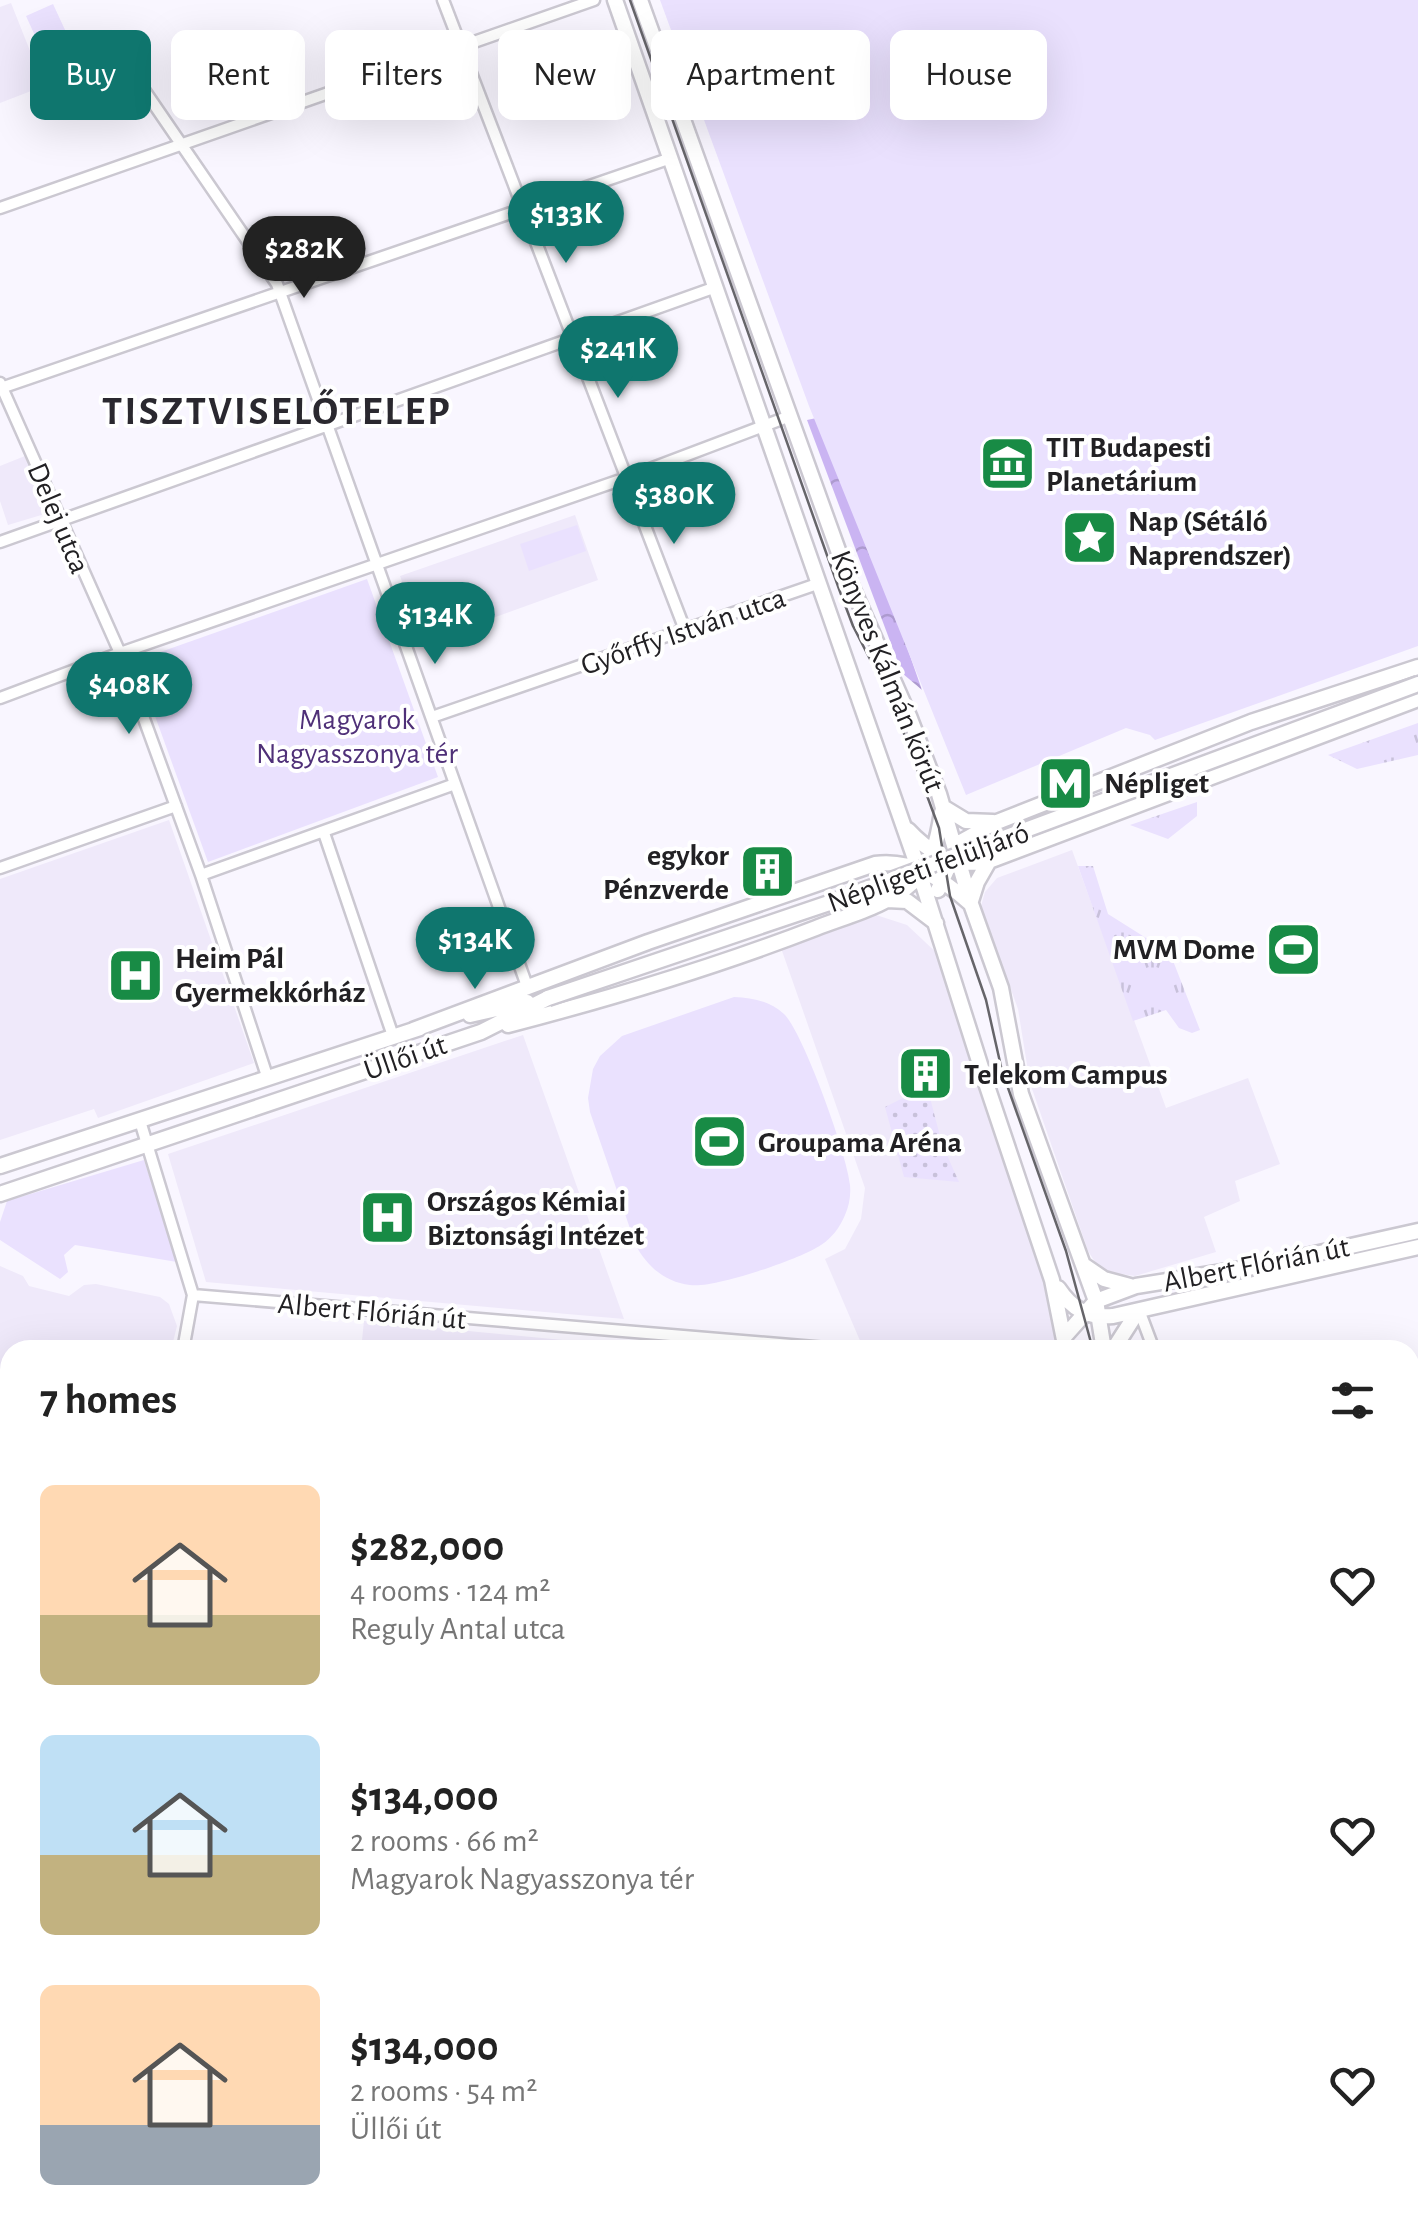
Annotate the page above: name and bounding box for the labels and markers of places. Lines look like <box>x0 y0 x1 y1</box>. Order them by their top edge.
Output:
pin: $133K <box>496 181 636 266</box>
pin: $282K <box>234 216 374 301</box>
pin: $241K <box>548 316 688 401</box>
place label: TIT Budapesti Planetárium <box>1046 433 1212 497</box>
museum icon: TIT Budapesti Planetárium <box>977 434 1037 494</box>
pin: $380K <box>604 462 744 547</box>
place label: Nap (Sétáló Naprendszer) <box>1128 507 1292 571</box>
place icon: Nap (Sétáló Naprendszer) <box>1059 508 1119 568</box>
pin: $134K <box>365 582 505 667</box>
pin: $408K <box>59 652 199 737</box>
metro station icon: Népliget <box>1035 753 1095 813</box>
place label: Népliget <box>1104 769 1209 799</box>
place label: egykor Pénzverde <box>603 841 730 905</box>
building icon: egykor Pénzverde <box>738 842 798 902</box>
pin: $134K <box>405 907 545 992</box>
sports icon: MVM Dome <box>1264 919 1324 979</box>
place label: MVM Dome <box>1113 935 1255 965</box>
place label: Heim Pál Gyermekkórház <box>175 944 365 1008</box>
hospital icon: Heim Pál Gyermekkórház <box>106 945 166 1005</box>
building icon: Telekom Campus <box>895 1044 955 1104</box>
place label: Telekom Campus <box>964 1060 1168 1090</box>
sports icon: Groupama Aréna <box>689 1112 749 1172</box>
place label: Groupama Aréna <box>758 1128 962 1158</box>
place label: Országos Kémiai Biztonsági Intézet <box>427 1187 644 1251</box>
hospital icon: Országos Kémiai Biztonsági Intézet <box>358 1188 418 1248</box>

